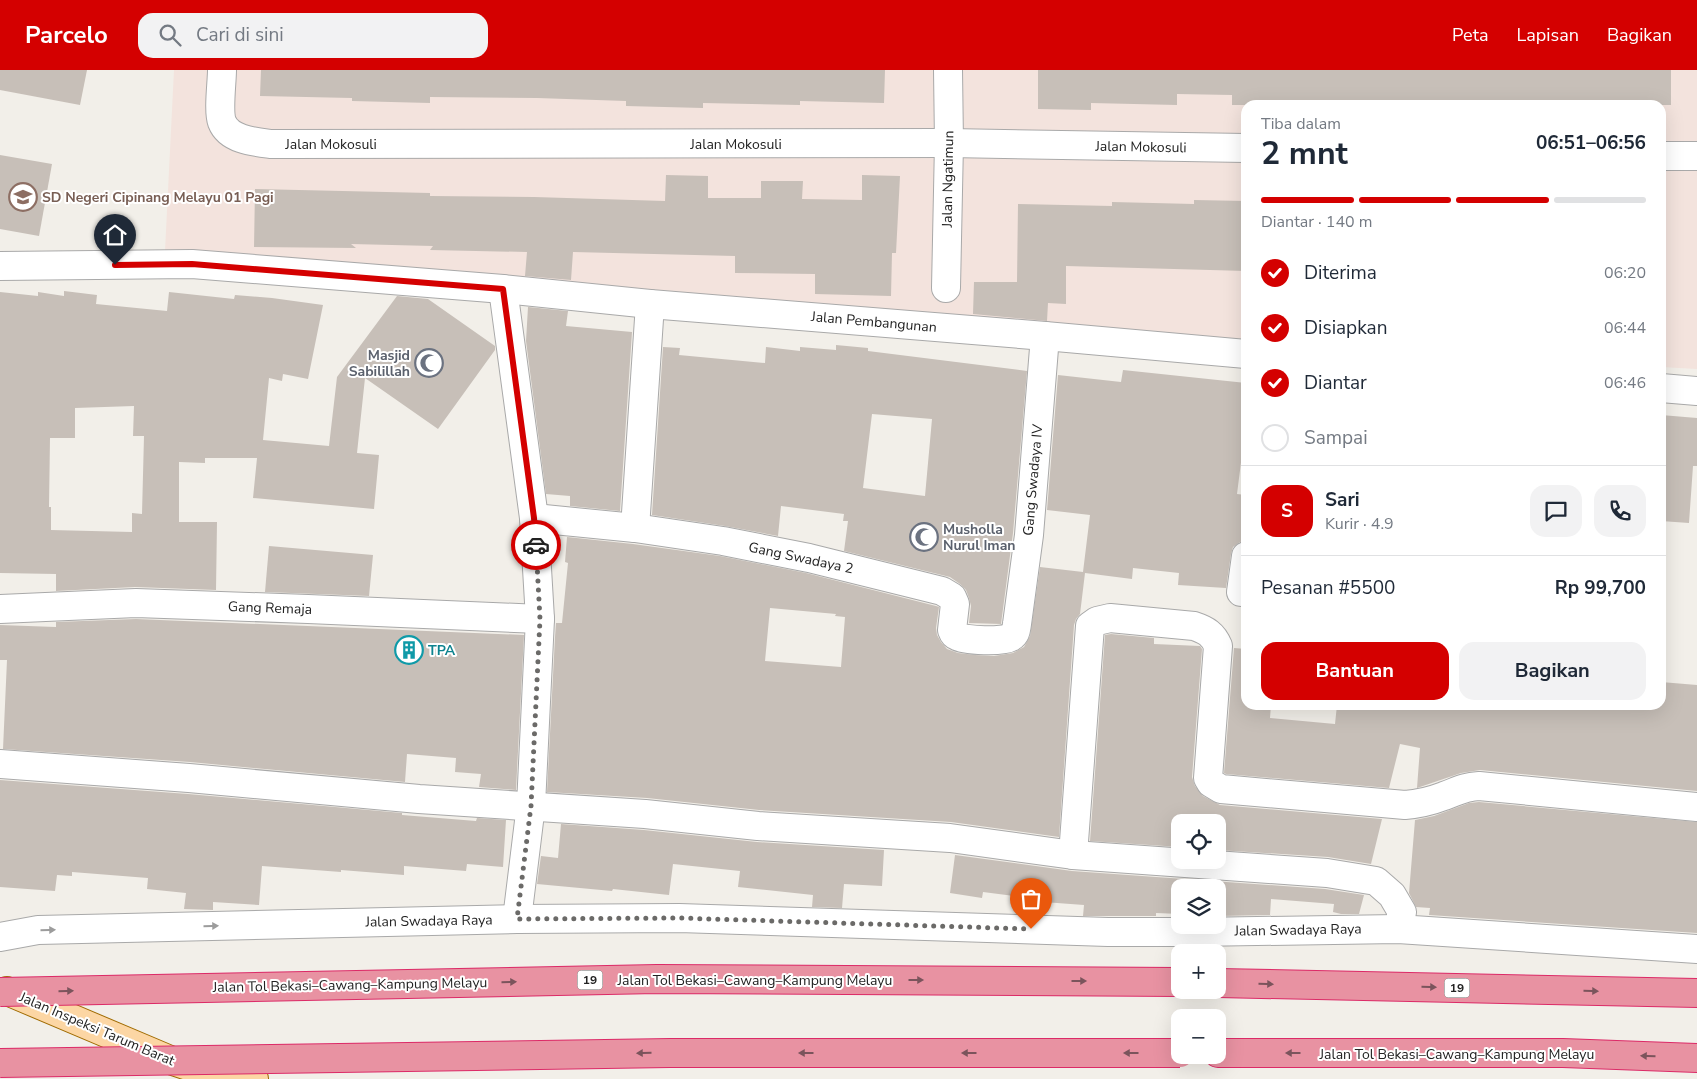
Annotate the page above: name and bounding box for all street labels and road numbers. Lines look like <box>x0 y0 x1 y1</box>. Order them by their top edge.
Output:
street label: Jalan Ngatimun <box>938 130 958 229</box>
street label: Jalan Mokosuli <box>284 135 377 154</box>
street label: Jalan Mokosuli <box>689 135 782 154</box>
street label: Jalan Mokosuli <box>1094 137 1187 157</box>
street label: Jalan Pembangunan <box>809 307 938 337</box>
street label: Gang Swadaya IV <box>1019 423 1047 536</box>
street label: Gang Swadaya 2 <box>747 538 855 578</box>
street label: Gang Remaja <box>228 597 312 619</box>
street label: Jalan Swadaya Raya <box>364 910 493 932</box>
street label: Jalan Swadaya Raya <box>1233 919 1362 941</box>
road number: 19 <box>578 970 602 990</box>
street label: Jalan Tol Bekasi–Cawang–Kampung Melayu <box>617 971 892 990</box>
street label: Jalan Tol Bekasi–Cawang–Kampung Melayu <box>211 973 488 997</box>
road number: 19 <box>1444 978 1470 998</box>
street label: Jalan Inspeksi Tarum Barat <box>16 987 178 1070</box>
street label: Jalan Tol Bekasi–Cawang–Kampung Melayu <box>1319 1045 1594 1064</box>

